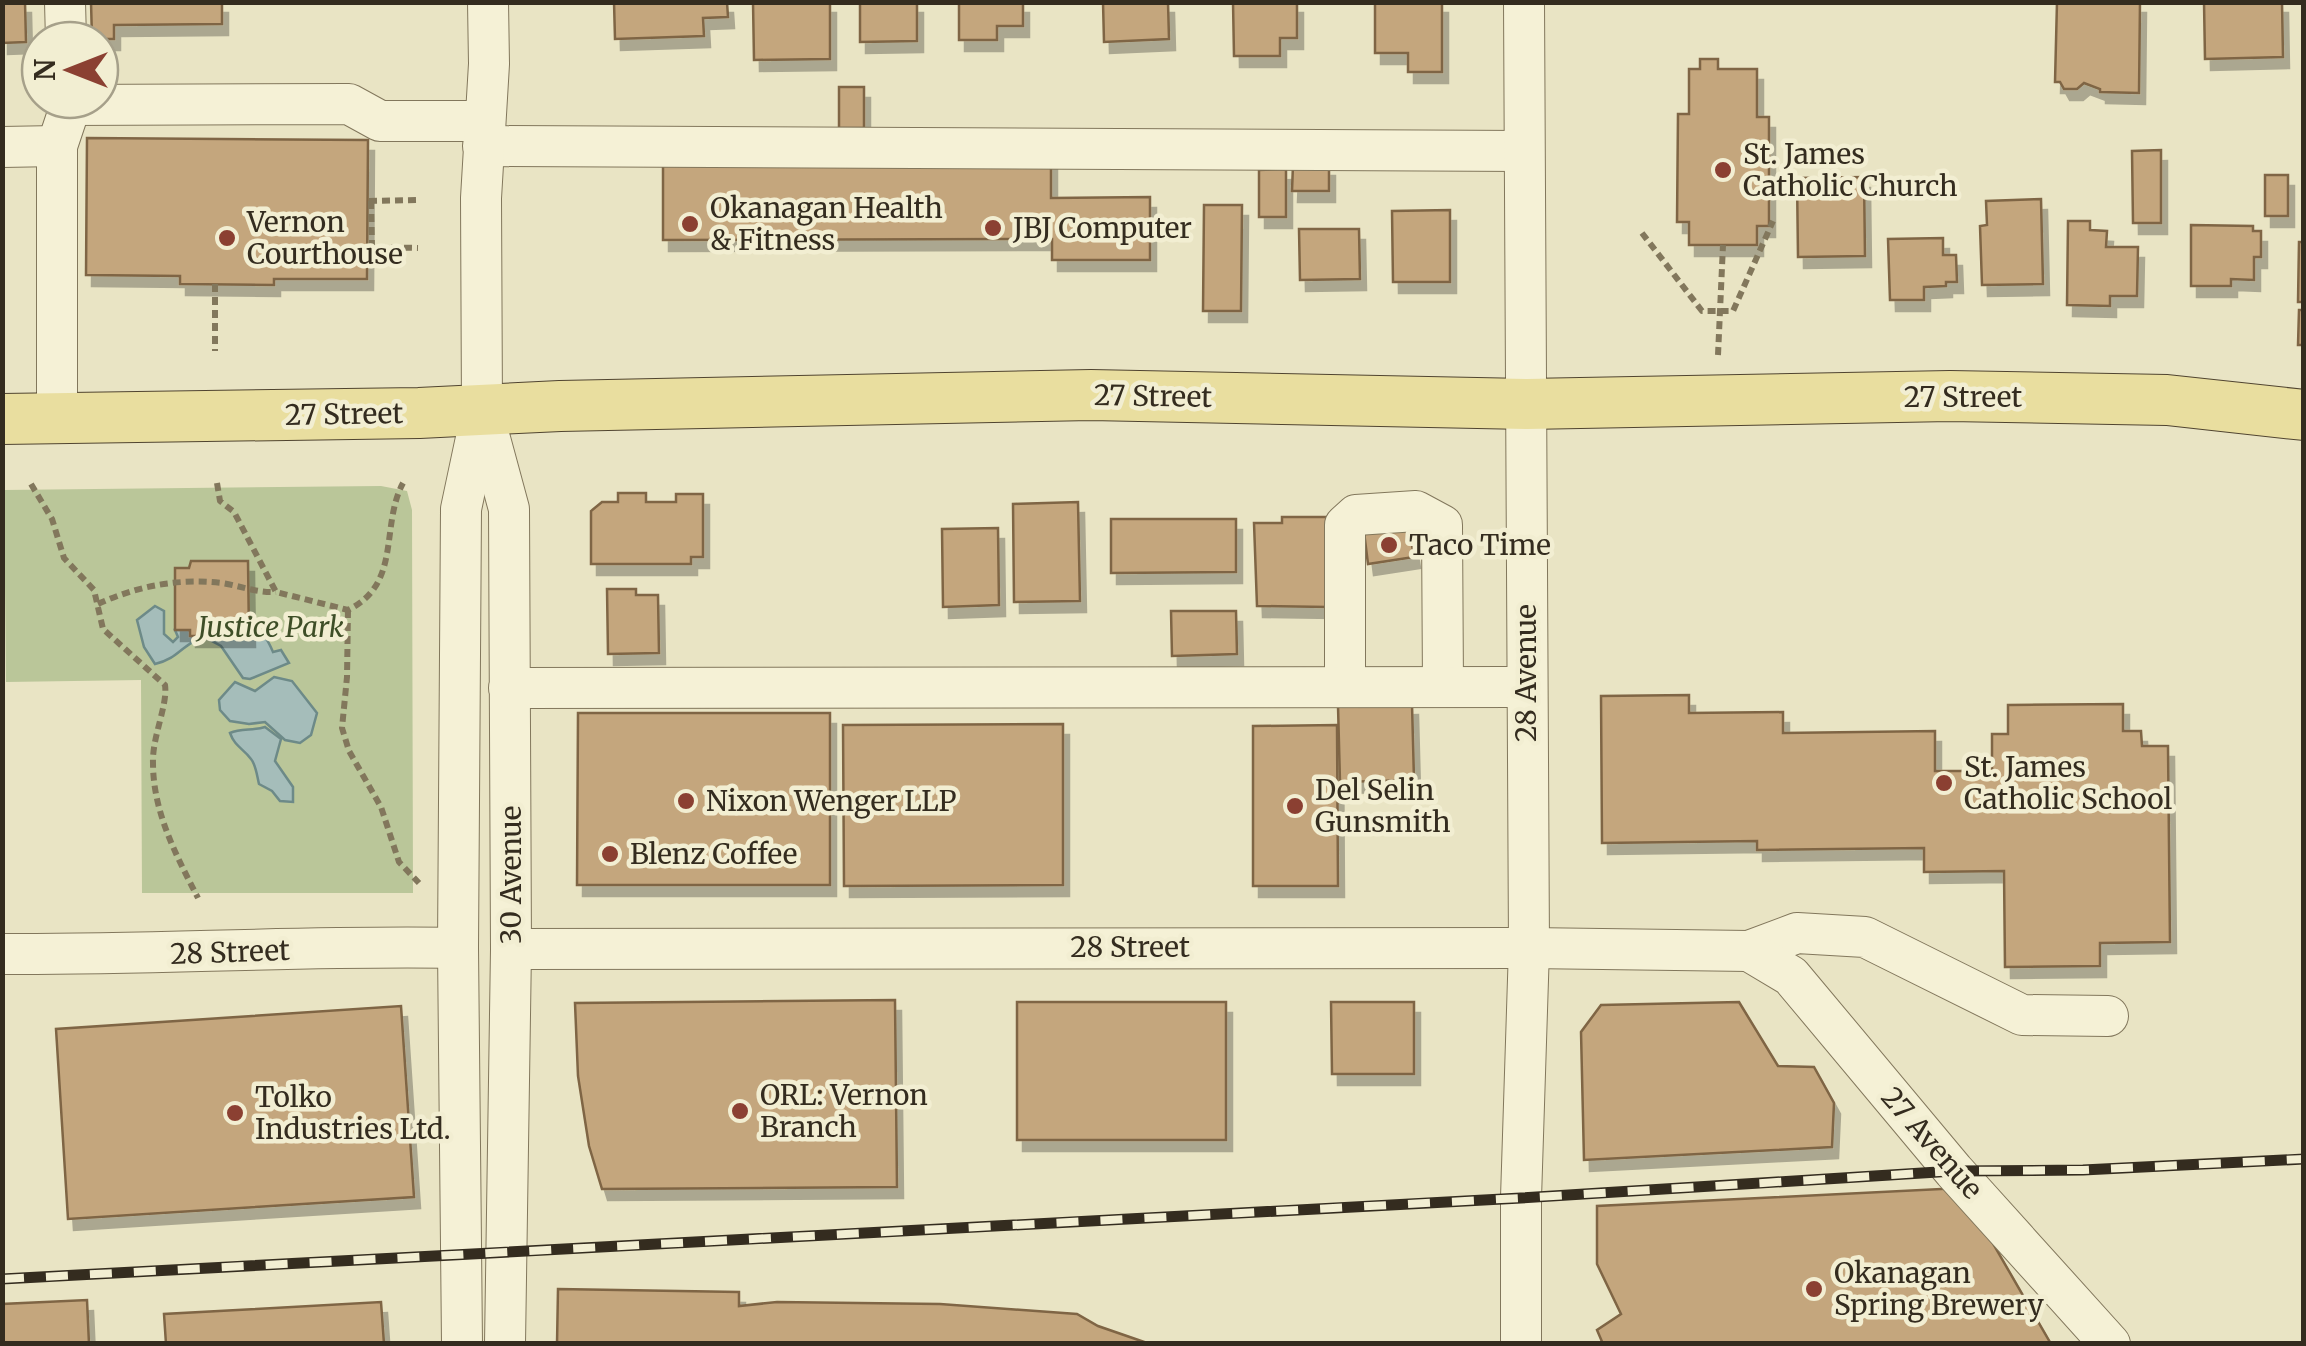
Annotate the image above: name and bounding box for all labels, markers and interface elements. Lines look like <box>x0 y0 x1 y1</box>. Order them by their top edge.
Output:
north arrow <box>20 20 120 120</box>
text: N <box>27 59 63 81</box>
place label: St. James Catholic Church <box>1743 136 1958 204</box>
marker: St. James Catholic Church <box>1712 159 1734 181</box>
place label: Okanagan Health & Fitness <box>710 190 943 258</box>
place label: Vernon Courthouse <box>246 204 403 272</box>
place label: JBJ Computer <box>1012 210 1192 246</box>
marker: Okanagan Health & Fitness <box>679 213 701 235</box>
marker: JBJ Computer <box>982 217 1004 239</box>
marker: Vernon Courthouse <box>216 227 238 249</box>
street label: 27 Street <box>1093 377 1213 415</box>
street label: 27 Street <box>1904 379 2022 415</box>
street label: 27 Street <box>284 395 404 433</box>
place label: Taco Time <box>1409 527 1551 563</box>
marker: Taco Time <box>1378 534 1400 556</box>
street label: 28 Avenue <box>1508 604 1544 742</box>
park label: Justice Park <box>195 609 344 645</box>
place label: St. James Catholic School <box>1964 749 2172 817</box>
place label: Del Selin Gunsmith <box>1315 772 1451 840</box>
marker: St. James Catholic School <box>1933 772 1955 794</box>
place label: Nixon Wenger LLP <box>706 783 956 819</box>
marker: Nixon Wenger LLP <box>675 790 697 812</box>
marker: Del Selin Gunsmith <box>1284 795 1306 817</box>
street label: 30 Avenue <box>493 806 529 944</box>
place label: Blenz Coffee <box>630 836 797 872</box>
marker: Blenz Coffee <box>599 843 621 865</box>
street label: 28 Street <box>1070 929 1190 965</box>
street label: 28 Street <box>170 932 291 972</box>
place label: ORL: Vernon Branch <box>760 1077 928 1145</box>
place label: Tolko Industries Ltd. <box>255 1079 451 1147</box>
street label: 27 Avenue <box>1874 1080 1990 1206</box>
marker: ORL: Vernon Branch <box>729 1100 751 1122</box>
marker: Tolko Industries Ltd. <box>224 1102 246 1124</box>
place label: Okanagan Spring Brewery <box>1834 1255 2045 1323</box>
marker: Okanagan Spring Brewery <box>1803 1278 1825 1300</box>

